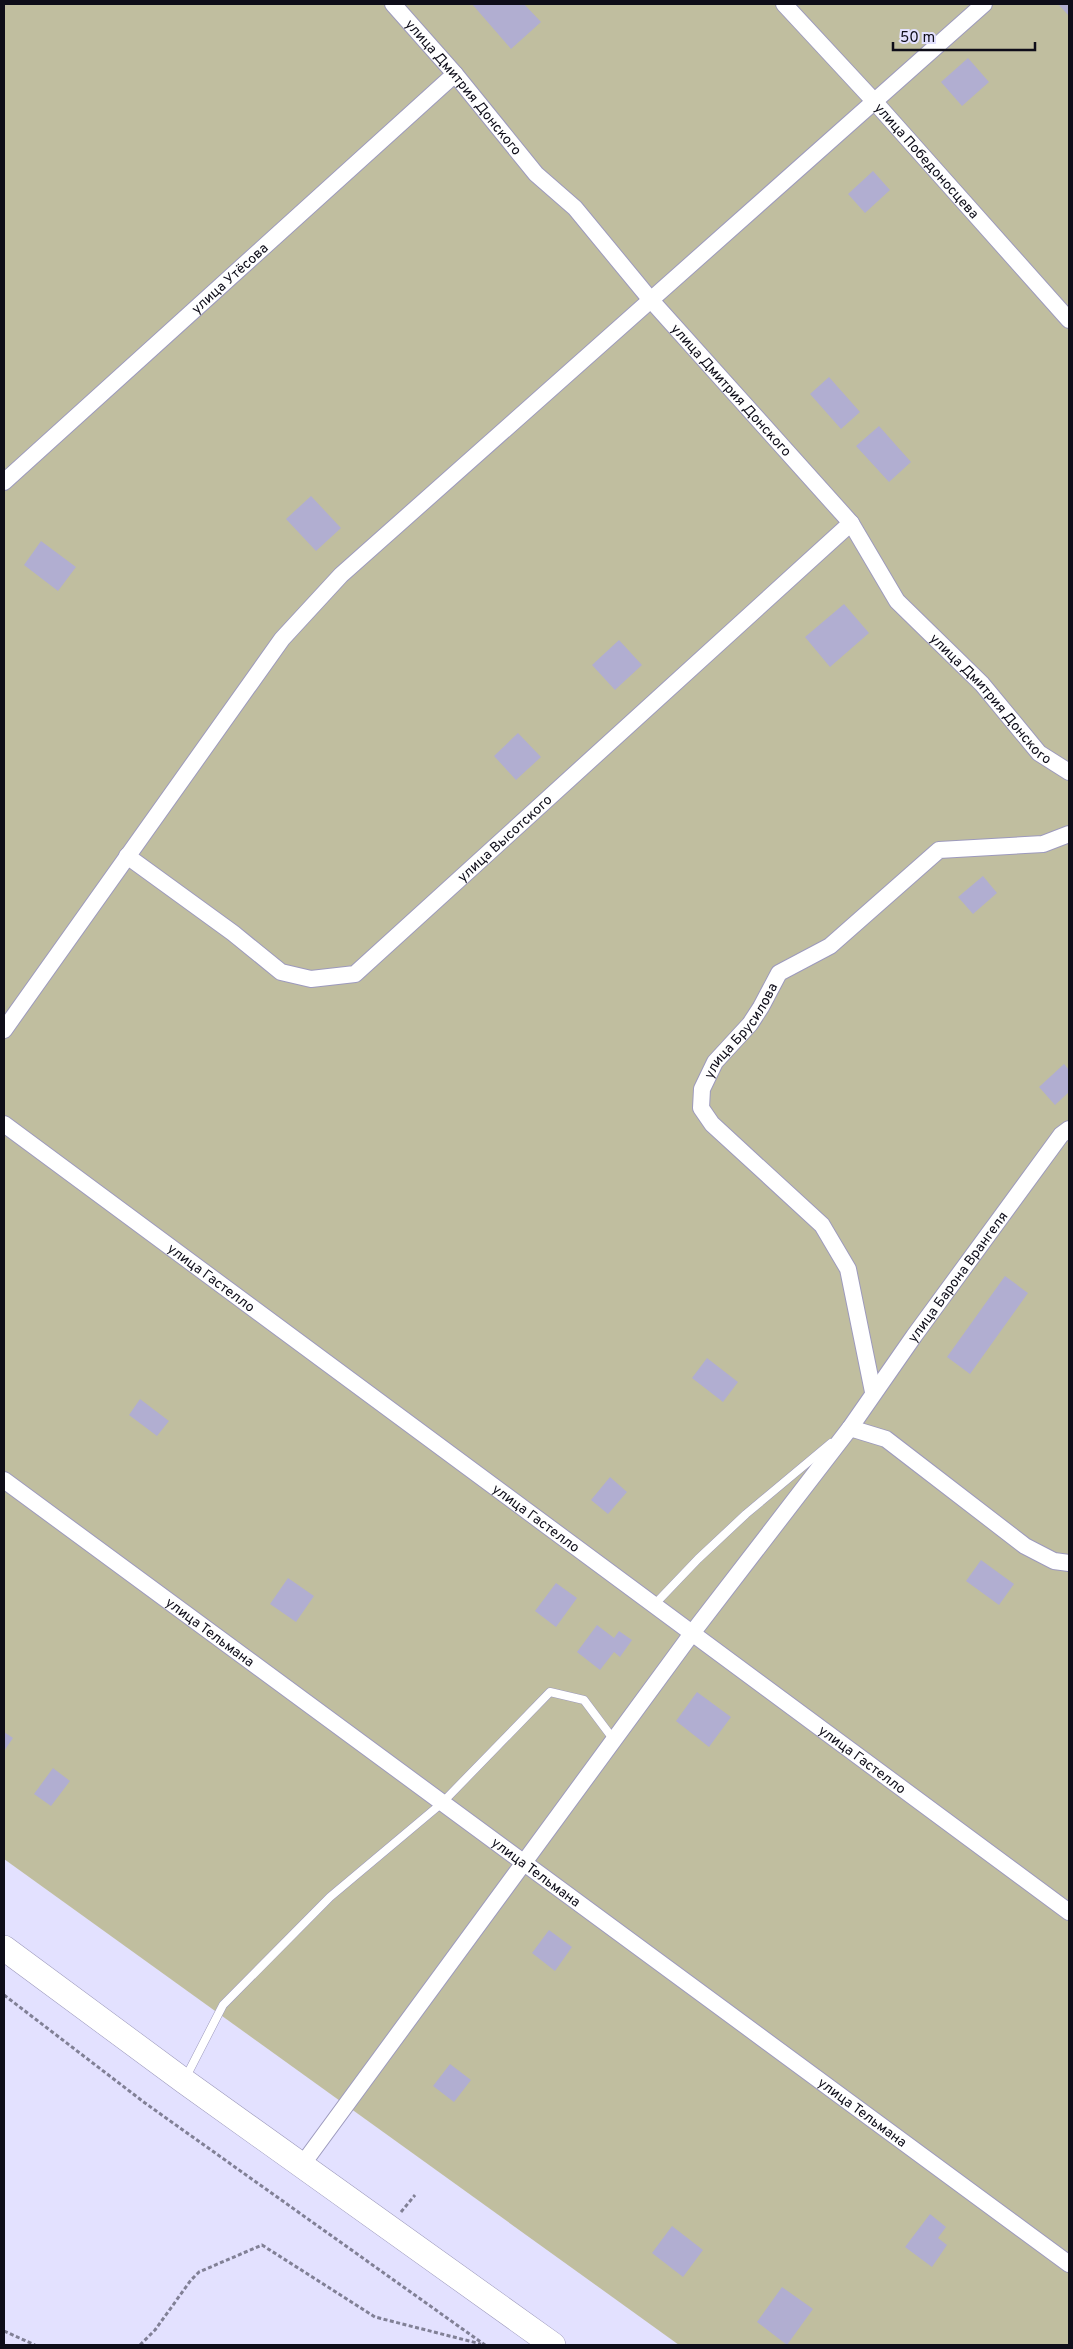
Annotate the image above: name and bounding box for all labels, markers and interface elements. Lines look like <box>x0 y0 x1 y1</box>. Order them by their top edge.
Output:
street label: улица Дмитрия Донского <box>401 16 525 159</box>
scale bar <box>893 20 1036 52</box>
text: 50 m <box>900 29 935 48</box>
street label: улица Победоносцева <box>870 100 982 223</box>
street label: улица Утёсова <box>189 240 272 318</box>
street label: улица Дмитрия Донского <box>667 321 794 461</box>
street label: улица Дмитрия Донского <box>925 631 1054 769</box>
street label: улица Высотского <box>455 792 556 886</box>
street label: улица Брусилова <box>701 980 782 1082</box>
street label: улица Барона Врангеля <box>905 1209 1012 1346</box>
street label: улица Гастелло <box>163 1241 258 1317</box>
street label: улица Гастелло <box>488 1481 583 1557</box>
street label: улица Тельмана <box>161 1595 257 1671</box>
street label: улица Гастелло <box>815 1723 909 1798</box>
street label: улица Тельмана <box>488 1835 583 1911</box>
street label: улица Тельмана <box>814 2075 909 2152</box>

